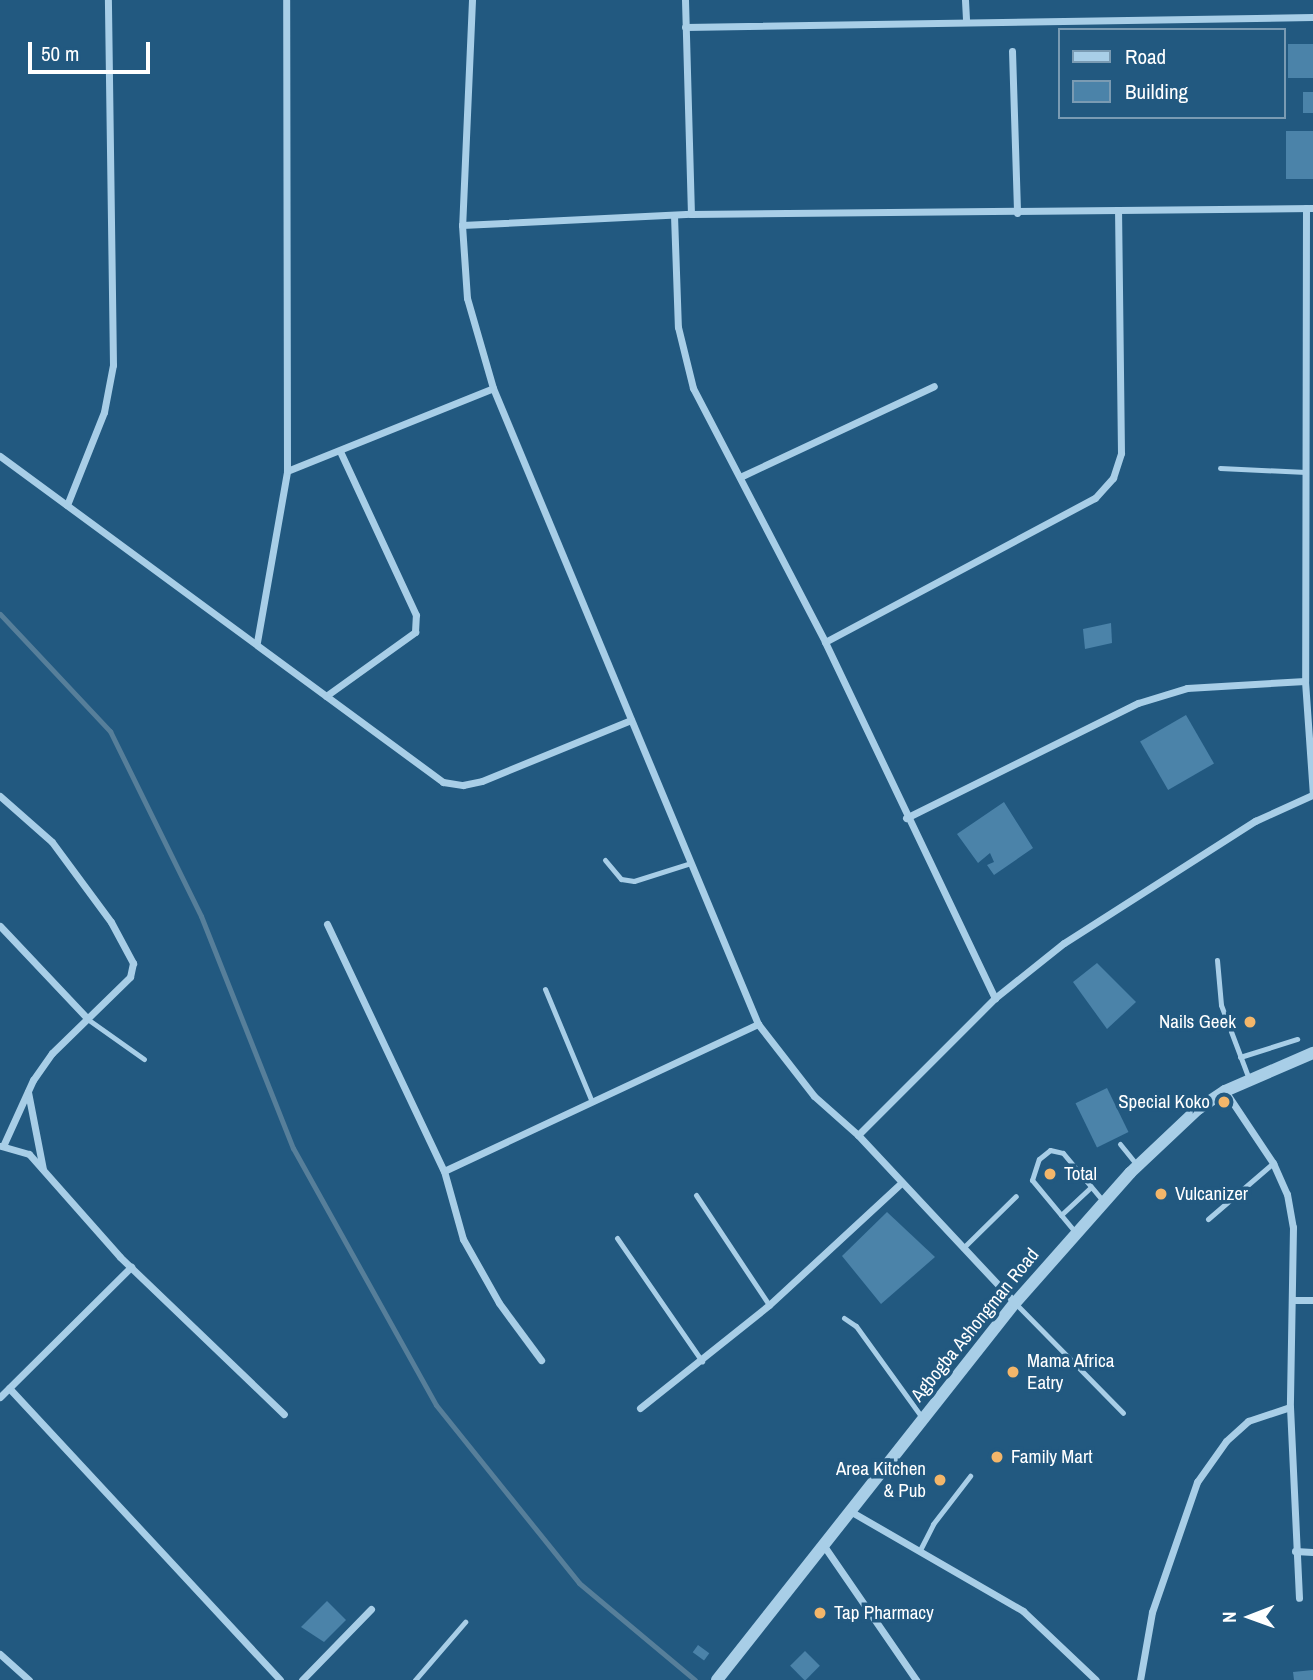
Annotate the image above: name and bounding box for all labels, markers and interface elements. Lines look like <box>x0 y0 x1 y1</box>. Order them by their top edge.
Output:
scale bar <box>32 28 154 72</box>
legend <box>1058 28 1285 119</box>
text: 50 m <box>41 39 79 68</box>
text: Road <box>1125 42 1166 71</box>
text: Building <box>1125 77 1188 106</box>
place label: Nails Geek <box>1159 1011 1236 1033</box>
marker: Nails Geek <box>1242 1014 1258 1030</box>
place label: Special Koko <box>1118 1091 1210 1113</box>
marker: Special Koko <box>1216 1094 1232 1110</box>
place label: Total <box>1064 1163 1097 1185</box>
marker: Total <box>1042 1166 1058 1182</box>
place label: Vulcanizer <box>1175 1183 1248 1205</box>
marker: Vulcanizer <box>1153 1186 1169 1202</box>
street label: Agbogba Ashongman Road <box>906 1243 1044 1407</box>
place label: Mama Africa Eatry <box>1027 1350 1115 1394</box>
marker: Mama Africa Eatry <box>1005 1364 1021 1380</box>
place label: Family Mart <box>1011 1446 1092 1468</box>
marker: Family Mart <box>989 1449 1005 1465</box>
place label: Area Kitchen & Pub <box>836 1458 926 1502</box>
marker: Area Kitchen & Pub <box>932 1472 948 1488</box>
north arrow <box>1215 1582 1285 1652</box>
place label: Tap Pharmacy <box>834 1602 934 1624</box>
marker: Tap Pharmacy <box>812 1605 828 1621</box>
text: N <box>1216 1612 1242 1623</box>

